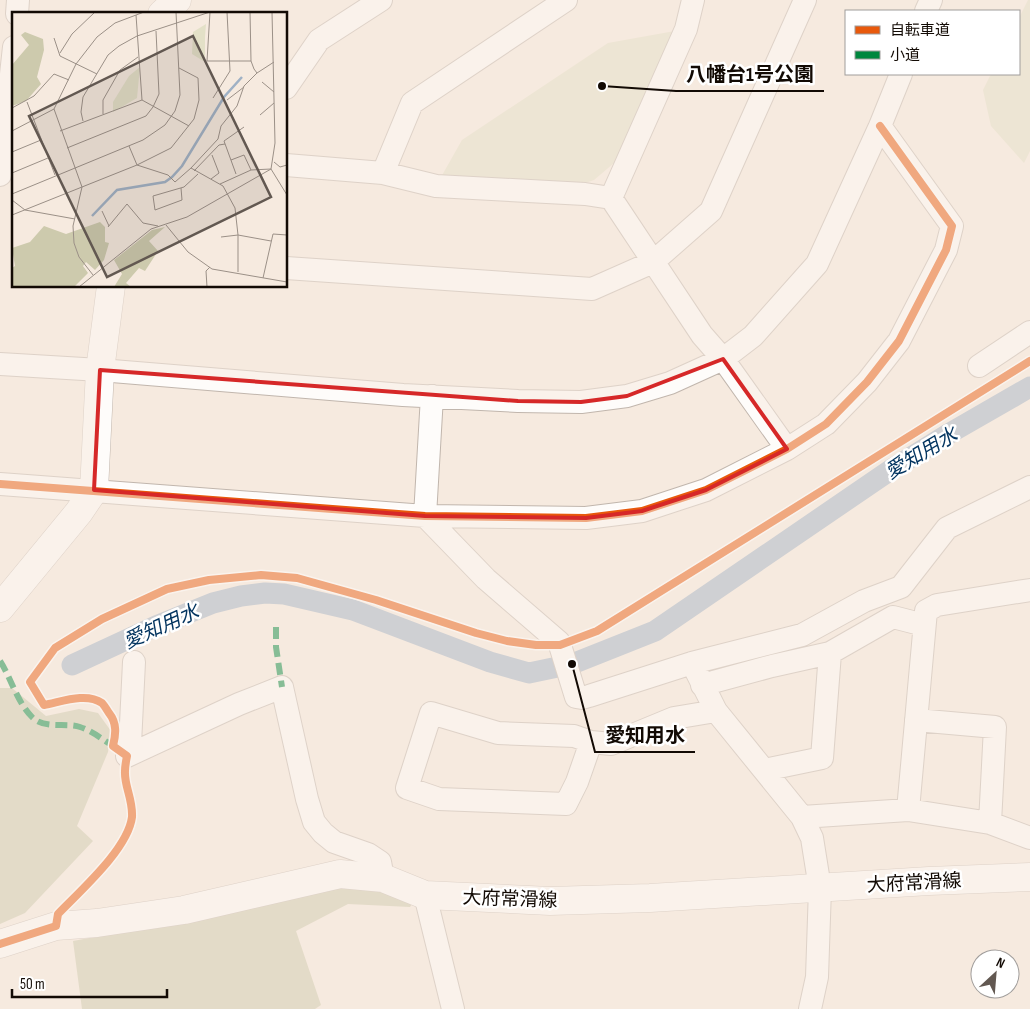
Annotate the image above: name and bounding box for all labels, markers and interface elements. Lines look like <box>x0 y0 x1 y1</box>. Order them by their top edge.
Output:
legend <box>845 10 1020 75</box>
inset map <box>12 12 288 288</box>
text: 自転車道 <box>890 21 950 40</box>
text: 小道 <box>890 46 920 65</box>
callout: 八幡台1号公園 <box>676 56 824 91</box>
text: 八幡台1号公園 <box>686 63 814 87</box>
water label: 愛知用水 <box>881 422 964 485</box>
water label: 愛知用水 <box>120 599 205 654</box>
callout: 愛知用水 <box>595 717 695 752</box>
text: 愛知用水 <box>605 724 685 748</box>
street label: 大府常滑線 <box>866 870 962 897</box>
street label: 大府常滑線 <box>462 886 558 913</box>
north arrow <box>970 949 1020 999</box>
text: N <box>993 953 1008 972</box>
scale bar <box>12 966 168 998</box>
text: 50 m <box>20 975 45 994</box>

